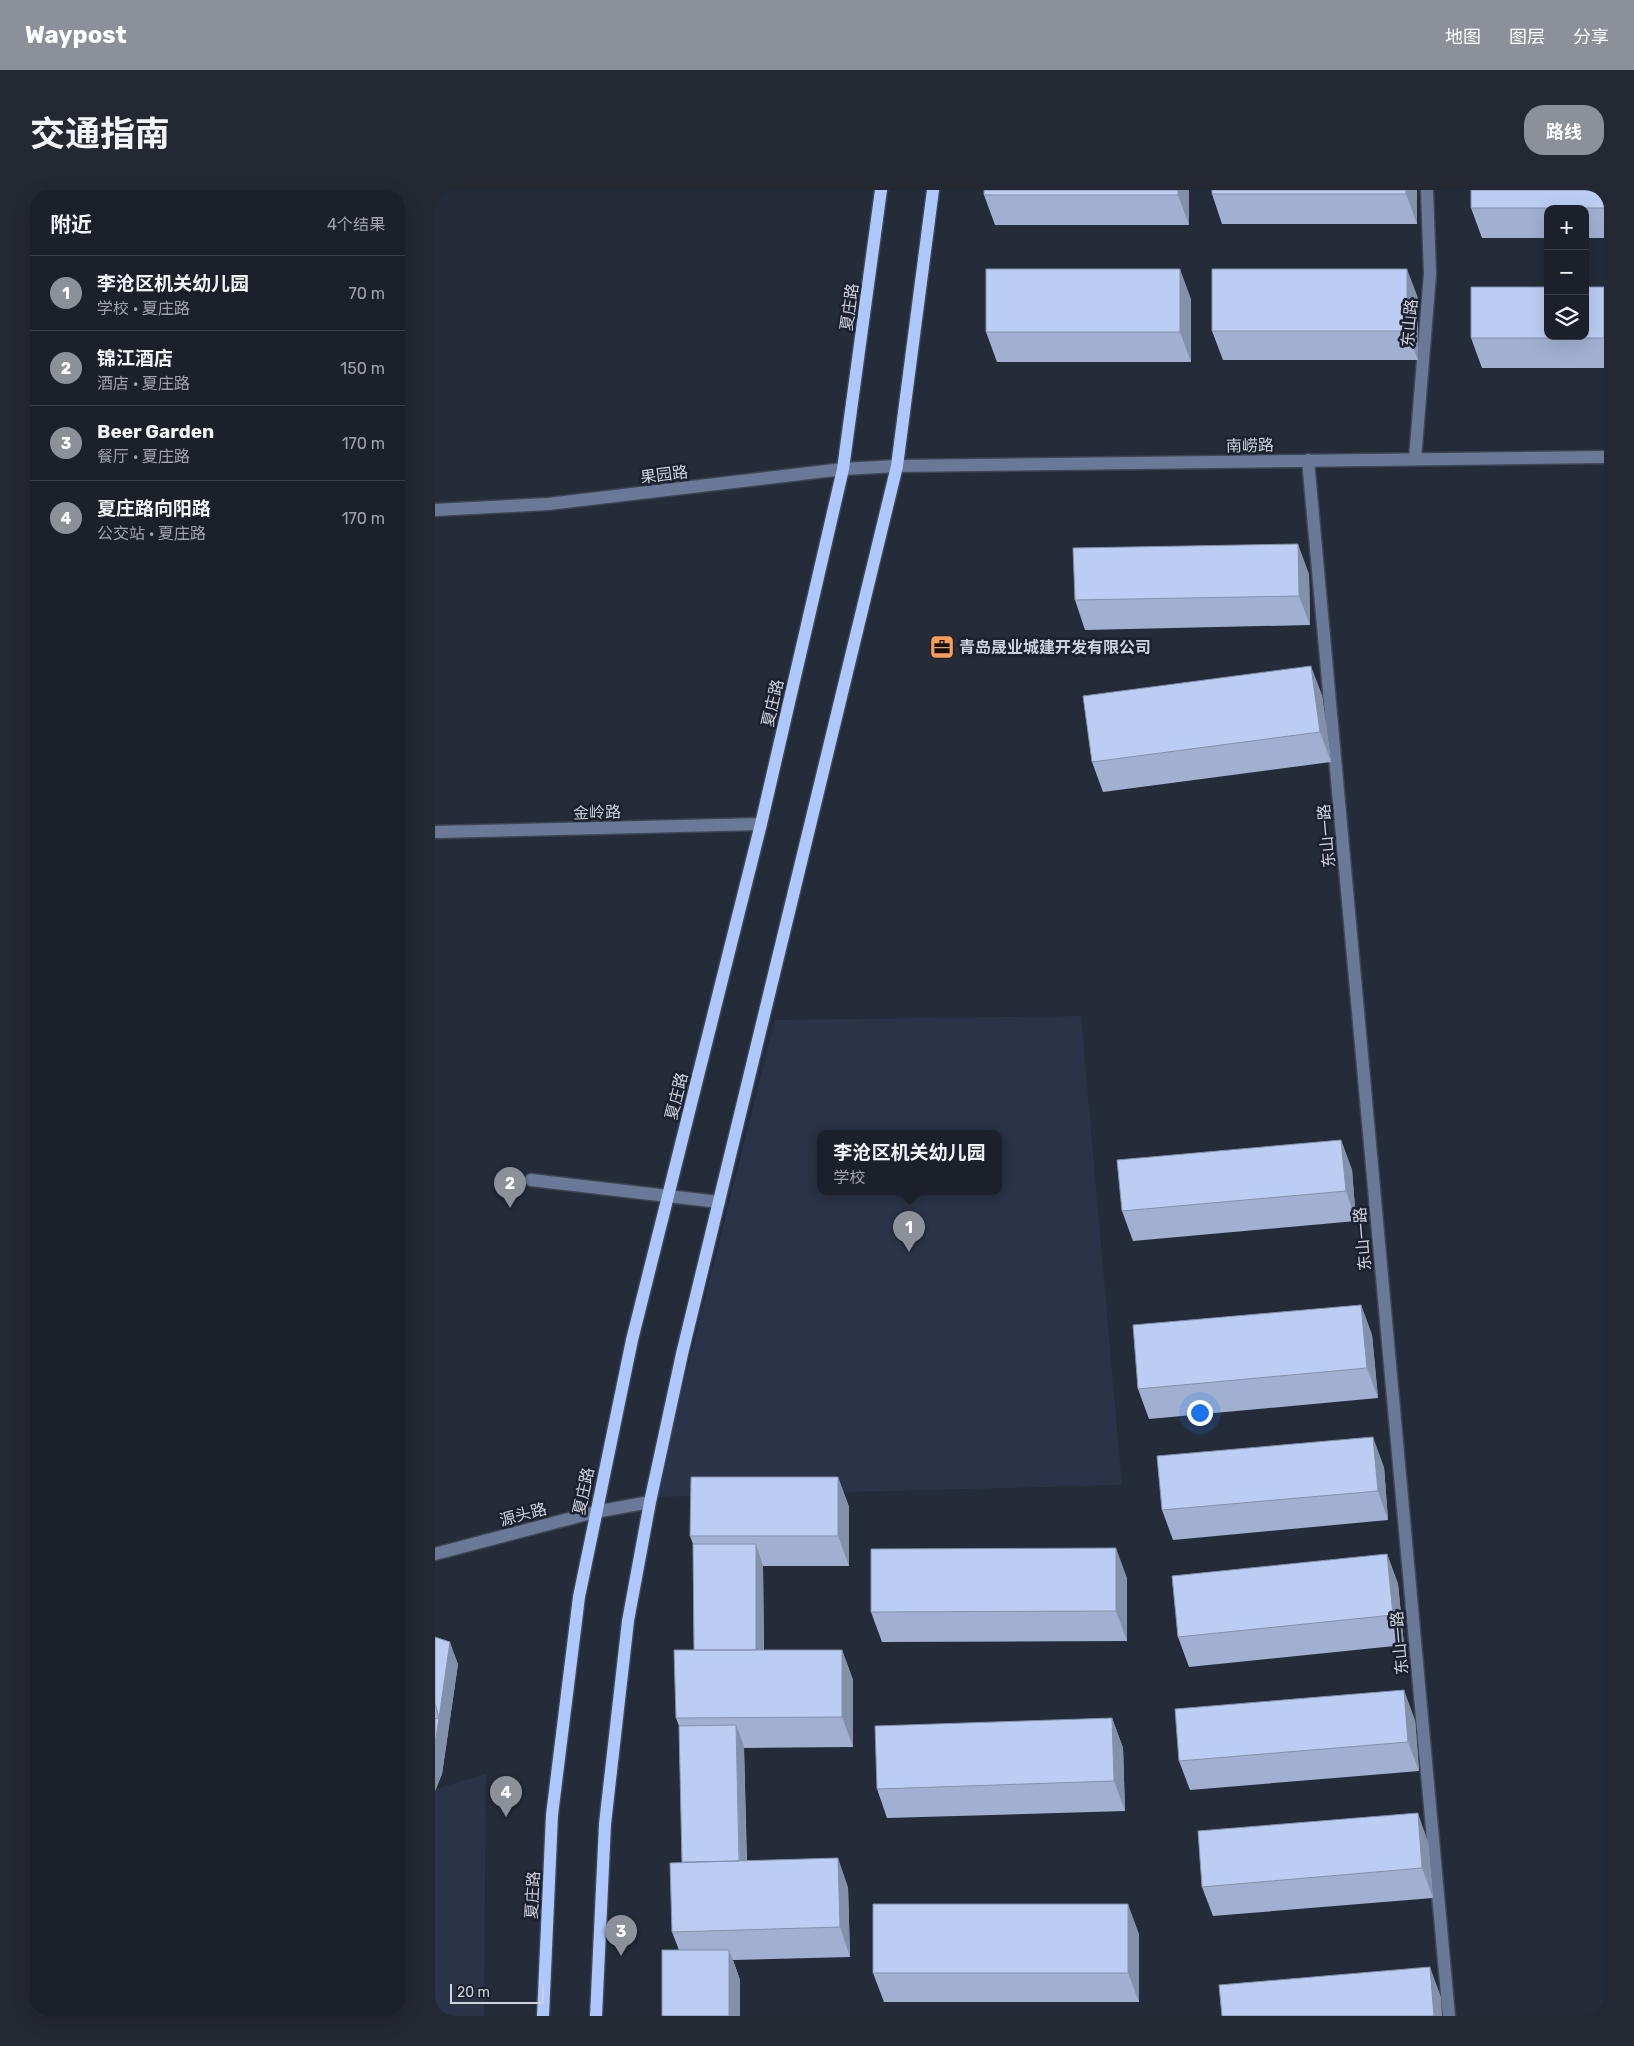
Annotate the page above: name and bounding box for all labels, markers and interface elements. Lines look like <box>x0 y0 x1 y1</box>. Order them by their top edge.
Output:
text: Waypost <box>25 21 127 49</box>
text: 地图 <box>1445 26 1481 48</box>
text: 图层 <box>1509 26 1545 48</box>
text: 分享 <box>1573 26 1609 48</box>
button: 路线 <box>1524 105 1604 155</box>
text: 交通指南 <box>30 113 170 155</box>
map controls <box>1544 205 1589 340</box>
button: + <box>1544 205 1589 250</box>
text: 附近 <box>50 212 92 237</box>
text: 4个结果 <box>327 215 385 234</box>
button: − <box>1544 250 1589 295</box>
text: 李沧区机关幼儿园 <box>97 272 249 295</box>
street label: 夏庄路 <box>837 282 862 332</box>
text: 1 <box>62 284 70 303</box>
text: 70 m <box>348 284 385 303</box>
button: layers <box>1544 295 1589 340</box>
street label: 东山路 <box>1398 298 1421 348</box>
text: 学校 · 夏庄路 <box>97 299 190 318</box>
text: 锦江酒店 <box>97 347 173 370</box>
text: 2 <box>61 359 71 378</box>
text: 150 m <box>340 359 385 378</box>
text: 酒店 · 夏庄路 <box>97 374 190 393</box>
text: Beer Garden <box>97 420 214 443</box>
text: 3 <box>61 434 71 453</box>
text: 170 m <box>342 434 385 453</box>
street label: 南崂路 <box>1226 436 1274 455</box>
text: 餐厅 · 夏庄路 <box>97 447 190 466</box>
street label: 果园路 <box>639 462 689 487</box>
text: 夏庄路向阳路 <box>97 497 211 520</box>
text: 4 <box>61 509 71 528</box>
text: 170 m <box>342 509 385 528</box>
text: 公交站 · 夏庄路 <box>97 524 206 543</box>
office icon: 青岛晟业城建开发有限公司 <box>929 634 955 660</box>
place label: 青岛晟业城建开发有限公司 <box>959 638 1151 657</box>
street label: 夏庄路 <box>758 678 787 729</box>
street label: 金岭路 <box>573 802 621 823</box>
street label: 东山一路 <box>1314 803 1339 869</box>
street label: 夏庄路 <box>661 1071 692 1122</box>
popup <box>817 1130 1002 1195</box>
text: 李沧区机关幼儿园 <box>833 1141 986 1164</box>
pin: 2 <box>494 1167 526 1208</box>
text: 学校 <box>833 1168 866 1187</box>
street label: 东山一路 <box>1350 1206 1375 1272</box>
pin: 1 <box>893 1211 925 1252</box>
your location <box>1187 1400 1213 1426</box>
street label: 夏庄路 <box>569 1466 598 1517</box>
street label: 源头路 <box>497 1499 549 1530</box>
street label: 东山一路 <box>1387 1610 1412 1676</box>
pin: 4 <box>490 1776 522 1817</box>
street label: 夏庄路 <box>522 1871 543 1919</box>
pin: 3 <box>605 1915 637 1956</box>
scale bar <box>450 1981 544 2004</box>
text: 20 m <box>457 1984 490 2001</box>

